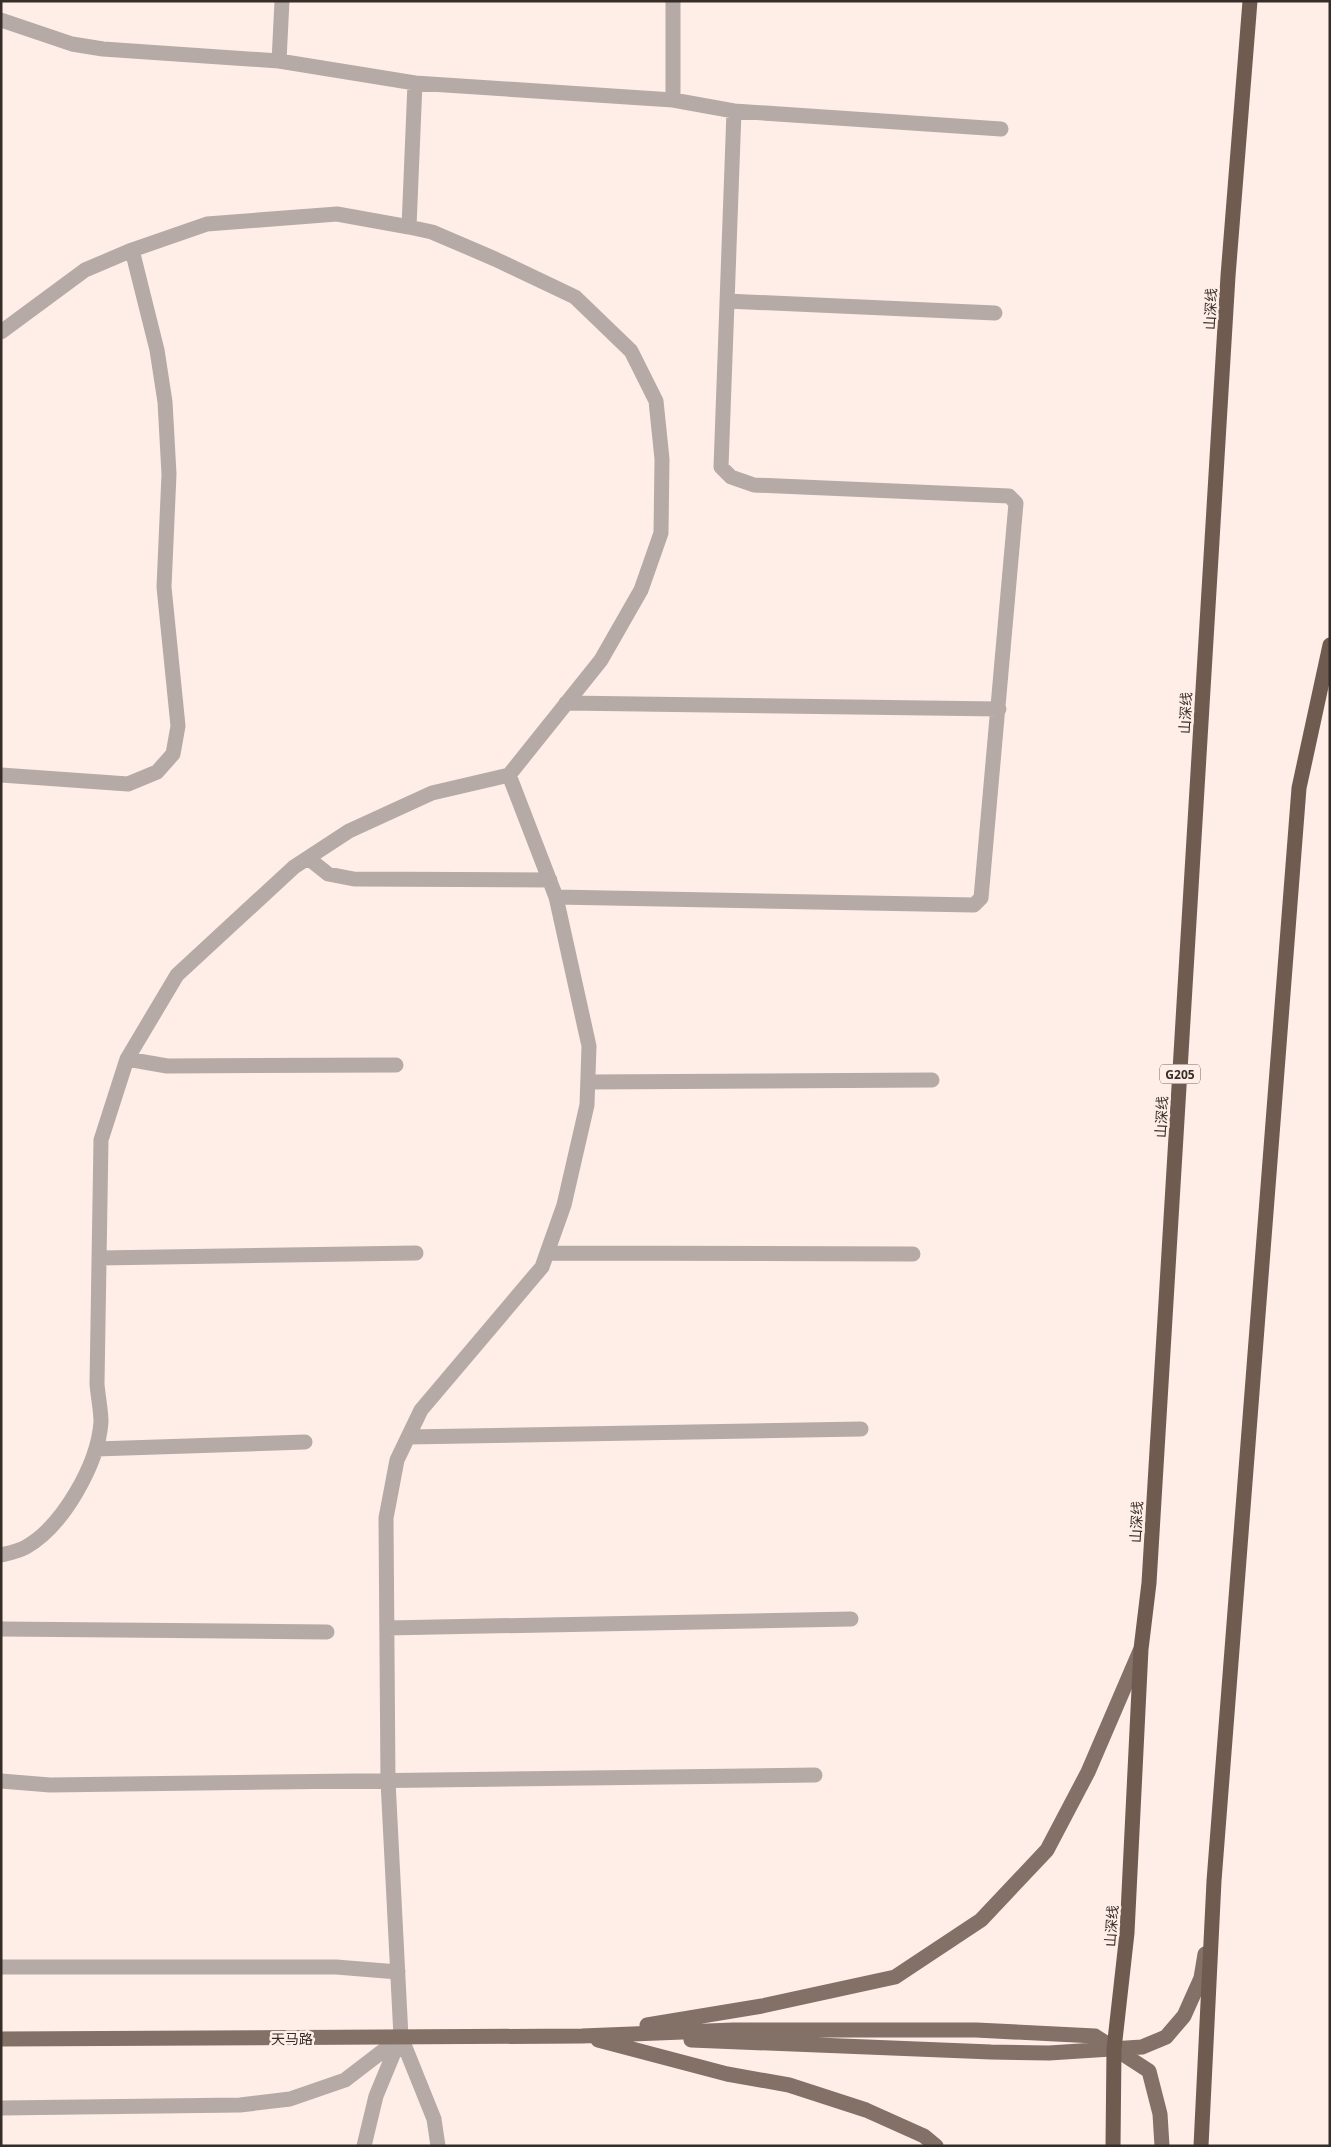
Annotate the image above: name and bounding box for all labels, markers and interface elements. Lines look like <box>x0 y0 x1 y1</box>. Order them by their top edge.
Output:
street label: 山深线 <box>1199 288 1221 330</box>
street label: 山深线 <box>1174 692 1196 734</box>
road number: G205 <box>1160 1064 1200 1084</box>
street label: 山深线 <box>1150 1096 1172 1138</box>
street label: 山深线 <box>1125 1501 1147 1543</box>
street label: 山深线 <box>1100 1904 1122 1948</box>
street label: 天马路 <box>271 2029 313 2048</box>

